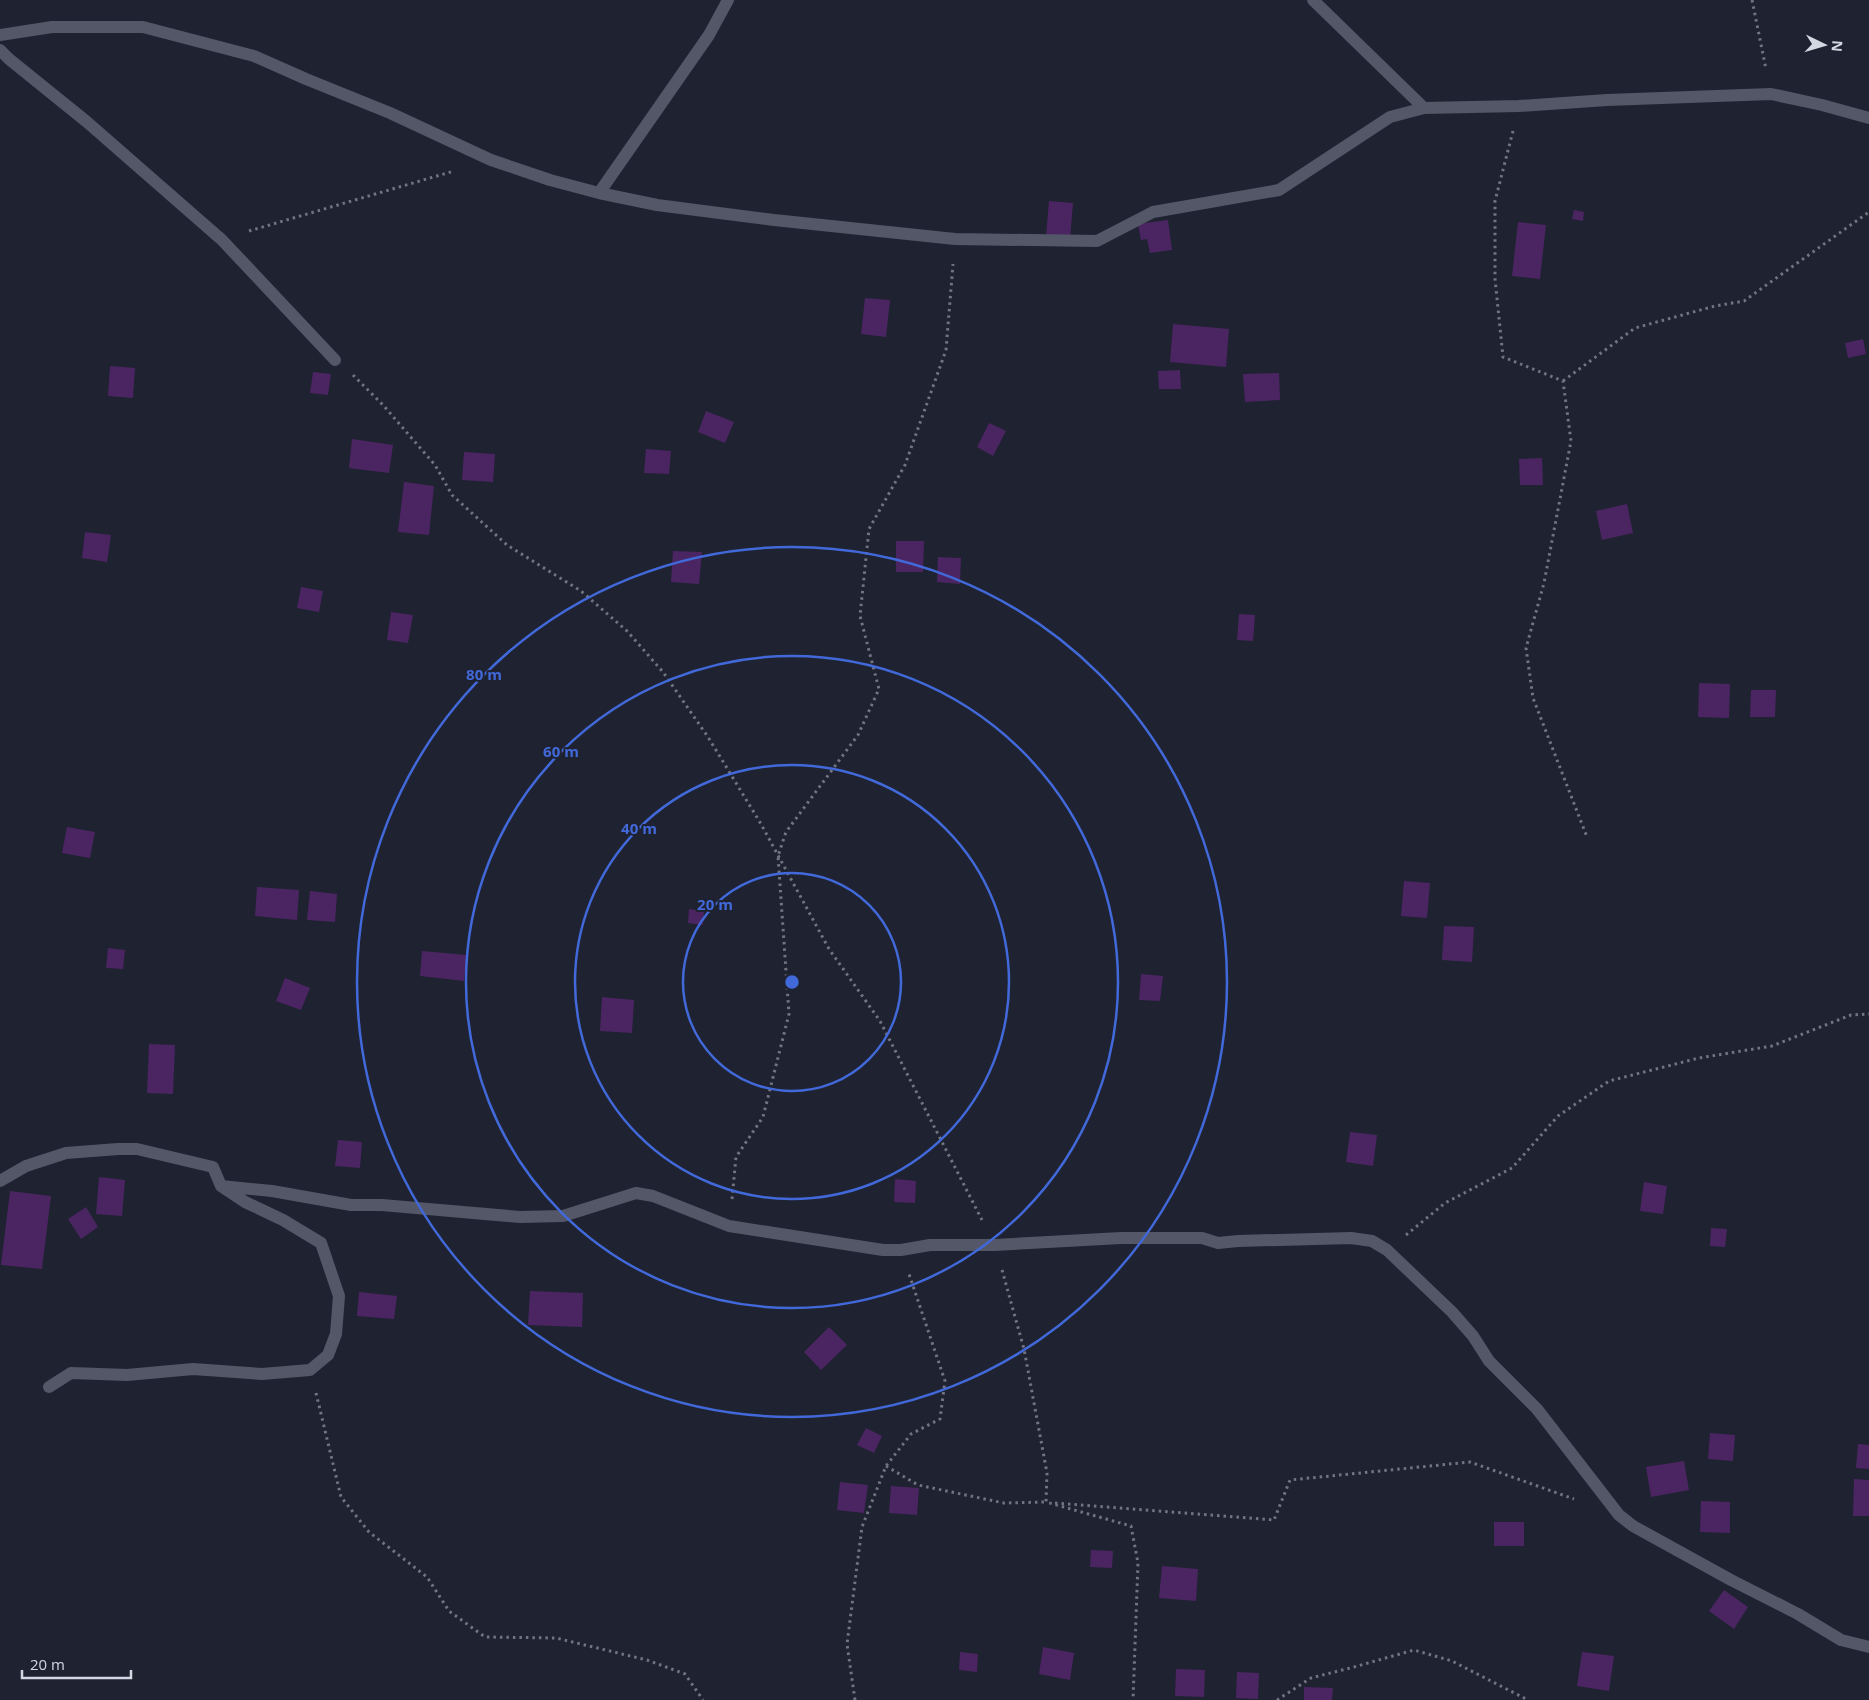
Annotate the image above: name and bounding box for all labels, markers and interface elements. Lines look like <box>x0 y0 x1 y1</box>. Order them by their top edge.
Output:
north arrow <box>1799 20 1849 70</box>
text: N <box>1827 40 1847 53</box>
text: 80 m <box>466 664 502 684</box>
text: 60 m <box>543 741 579 761</box>
text: 40 m <box>621 818 657 838</box>
text: 20 m <box>697 894 733 914</box>
centre of rings <box>783 973 801 991</box>
scale bar <box>22 1648 131 1680</box>
text: 20 m <box>30 1654 65 1674</box>

